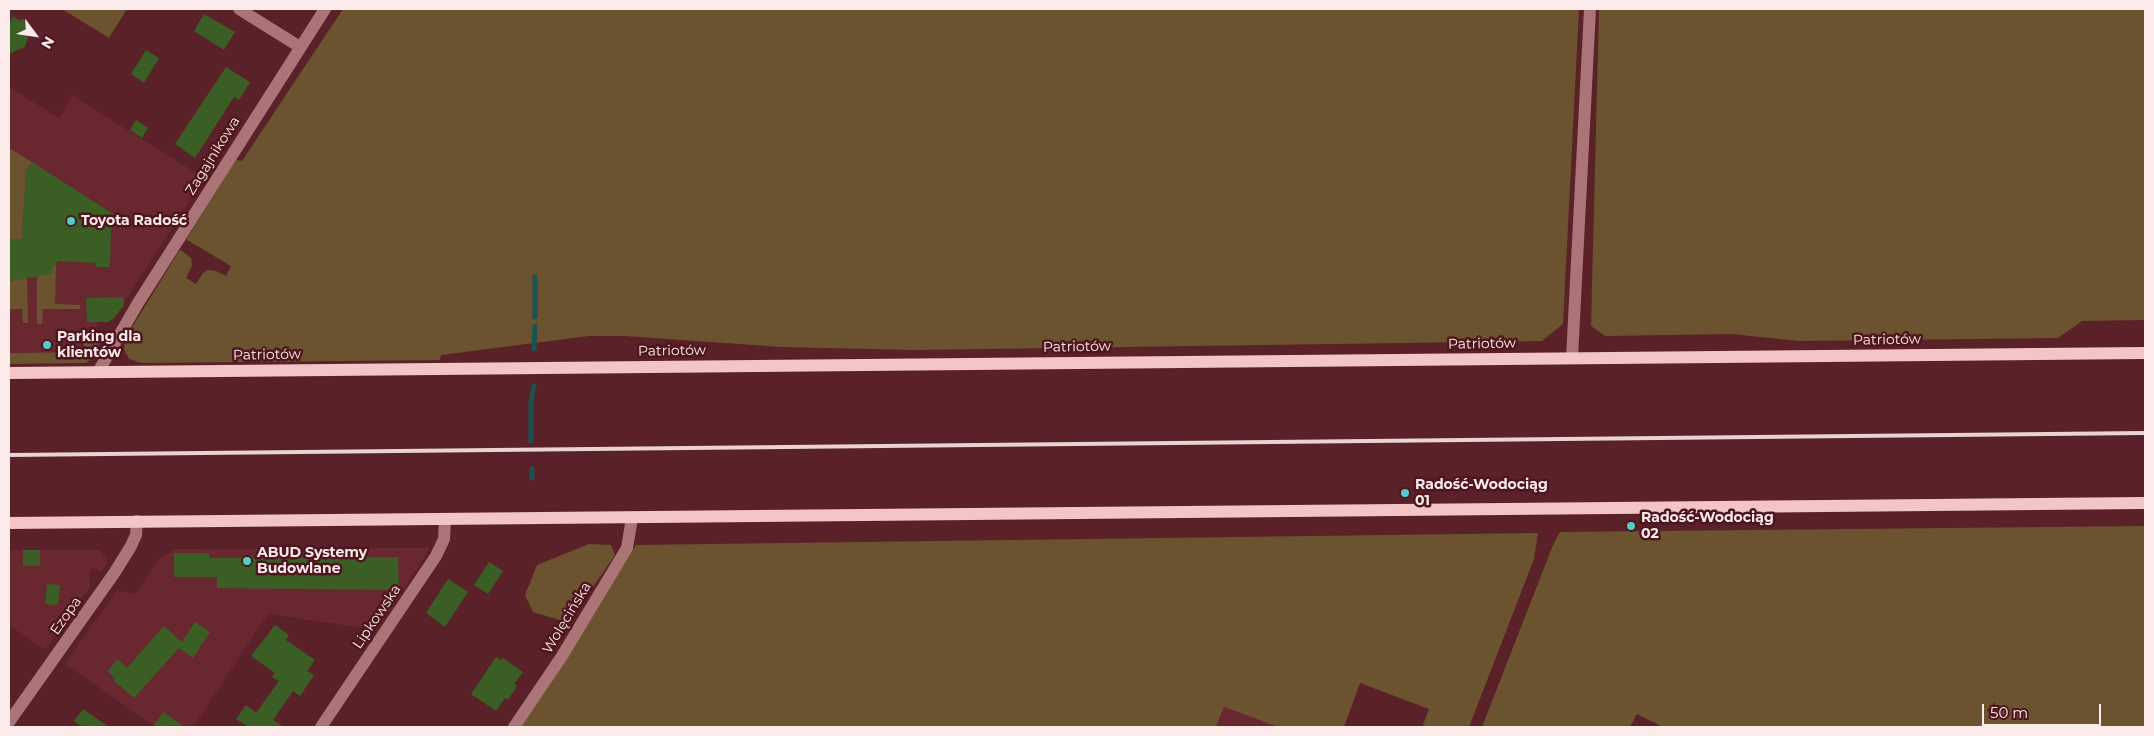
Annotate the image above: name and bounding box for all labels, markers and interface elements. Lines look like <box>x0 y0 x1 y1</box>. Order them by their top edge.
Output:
north arrow <box>10 10 60 60</box>
text: N <box>37 33 58 52</box>
street label: Zagajnikowa <box>182 114 244 198</box>
place label: Toyota Radość <box>81 213 187 229</box>
marker: Toyota Radość <box>65 215 77 227</box>
place label: Parking dla klientów <box>57 329 141 362</box>
street label: Patriotów <box>1853 331 1921 349</box>
street label: Patriotów <box>1448 335 1516 353</box>
street label: Patriotów <box>1043 338 1111 356</box>
marker: Parking dla klientów <box>41 339 53 351</box>
street label: Patriotów <box>638 342 706 360</box>
street label: Patriotów <box>233 346 301 364</box>
place label: Radość-Wodociąg 01 <box>1415 477 1548 510</box>
marker: Radość-Wodociąg 01 <box>1399 487 1411 499</box>
place label: Radość-Wodociąg 02 <box>1641 510 1774 542</box>
marker: Radość-Wodociąg 02 <box>1625 520 1637 532</box>
place label: ABUD Systemy Budowlane <box>257 545 367 578</box>
marker: ABUD Systemy Budowlane <box>241 555 253 567</box>
street label: Wolęcińska <box>539 579 595 657</box>
street label: Lipkowska <box>349 582 405 652</box>
street label: Ezopa <box>47 594 85 638</box>
scale bar <box>1984 694 2103 726</box>
text: 50 m <box>1990 703 2028 722</box>

